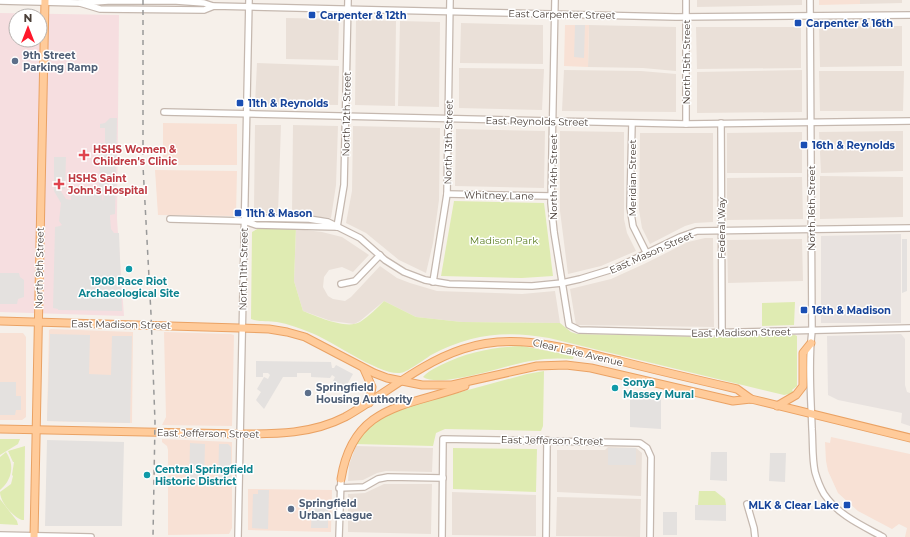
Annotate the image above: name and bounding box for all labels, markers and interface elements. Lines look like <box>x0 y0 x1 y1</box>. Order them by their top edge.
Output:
street label: East Carpenter Street <box>508 7 616 22</box>
north arrow <box>8 8 48 48</box>
place label: Carpenter & 12th <box>320 9 407 22</box>
marker: Carpenter & 12th <box>307 10 317 20</box>
text: N <box>24 11 32 25</box>
place label: Carpenter & 16th <box>806 17 893 30</box>
marker: Carpenter & 16th <box>793 18 803 28</box>
street label: North 15th Street <box>680 20 693 104</box>
place label: 9th Street Parking Ramp <box>23 49 98 74</box>
marker: 9th Street Parking Ramp <box>10 56 20 66</box>
street label: North 12th Street <box>339 71 354 157</box>
place label: 11th & Reynolds <box>248 97 329 110</box>
marker: 11th & Reynolds <box>235 98 245 108</box>
street label: North 13th Street <box>441 99 456 185</box>
street label: East Reynolds Street <box>485 114 589 129</box>
street label: North 14th Street <box>547 134 560 220</box>
street label: Meridian Street <box>626 139 639 217</box>
place label: 16th & Reynolds <box>812 139 896 152</box>
marker: 16th & Reynolds <box>799 140 809 150</box>
place label: HSHS Women & Children's Clinic <box>93 143 177 168</box>
marker: HSHS Women & Children's Clinic <box>78 149 90 161</box>
street label: North 16th Street <box>805 165 818 251</box>
place label: HSHS Saint John's Hospital <box>67 172 147 197</box>
marker: HSHS Saint John's Hospital <box>53 178 65 190</box>
street label: Whitney Lane <box>464 188 534 203</box>
street label: Federal Way <box>715 197 728 259</box>
place label: 11th & Mason <box>246 207 313 220</box>
marker: 11th & Mason <box>233 208 243 218</box>
street label: North 9th Street <box>32 227 47 309</box>
street label: North 11th Street <box>236 227 251 311</box>
street label: East Mason Street <box>607 228 695 277</box>
park label: Madison Park <box>470 234 538 247</box>
marker: 1908 Race Riot Archaeological Site <box>124 264 134 274</box>
place label: 1908 Race Riot Archaeological Site <box>77 275 180 300</box>
place label: 16th & Madison <box>812 304 891 317</box>
marker: 16th & Madison <box>799 305 809 315</box>
street label: East Madison Street <box>71 317 171 332</box>
street label: East Madison Street <box>691 325 791 340</box>
street label: Clear Lake Avenue <box>532 336 624 369</box>
place label: Sonya Massey Mural <box>623 376 694 401</box>
place label: Springfield Housing Authority <box>316 381 413 406</box>
marker: Sonya Massey Mural <box>610 383 620 393</box>
marker: Springfield Housing Authority <box>303 388 313 398</box>
street label: East Jefferson Street <box>157 426 259 441</box>
street label: East Jefferson Street <box>501 433 603 448</box>
place label: Central Springfield Historic District <box>155 463 253 488</box>
marker: Central Springfield Historic District <box>142 470 152 480</box>
place label: Springfield Urban League <box>299 497 372 522</box>
place label: MLK & Clear Lake <box>748 499 839 512</box>
marker: MLK & Clear Lake <box>842 500 852 510</box>
marker: Springfield Urban League <box>286 504 296 514</box>

